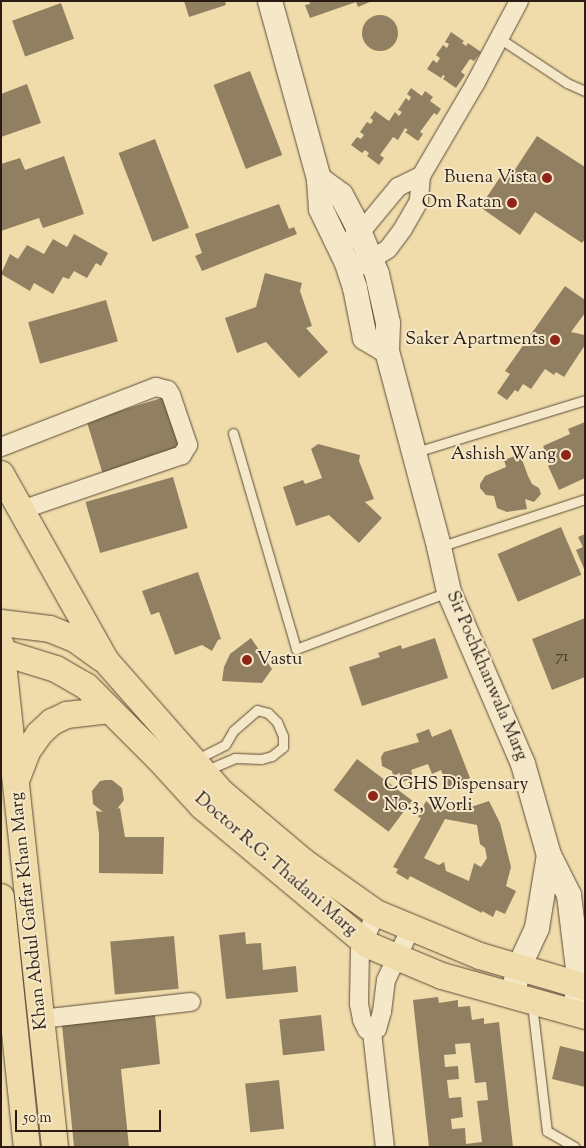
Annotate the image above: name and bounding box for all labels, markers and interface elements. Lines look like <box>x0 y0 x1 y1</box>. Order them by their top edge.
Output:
place label: Buena Vista <box>444 167 537 189</box>
marker: Buena Vista <box>541 172 553 184</box>
place label: Om Ratan <box>422 192 502 214</box>
marker: Om Ratan <box>506 197 518 209</box>
place label: Saker Apartments <box>405 329 545 351</box>
marker: Saker Apartments <box>549 334 561 346</box>
place label: Ashish Wang <box>451 444 556 466</box>
marker: Ashish Wang <box>560 449 572 461</box>
street label: Sir Pochkhanwala Marg <box>441 588 531 764</box>
place label: Vastu <box>257 649 302 671</box>
house number: 71 <box>556 649 568 667</box>
marker: Vastu <box>241 654 253 666</box>
place label: CGHS Dispensary No.3, Worli <box>384 775 528 818</box>
street label: Doctor R.G. Thadani Marg <box>189 789 361 941</box>
marker: CGHS Dispensary No.3, Worli <box>366 789 380 803</box>
street label: Khan Abdul Gaffar Khan Marg <box>7 791 53 1031</box>
scale bar <box>18 1100 164 1132</box>
text: 50 m <box>23 1108 52 1129</box>

